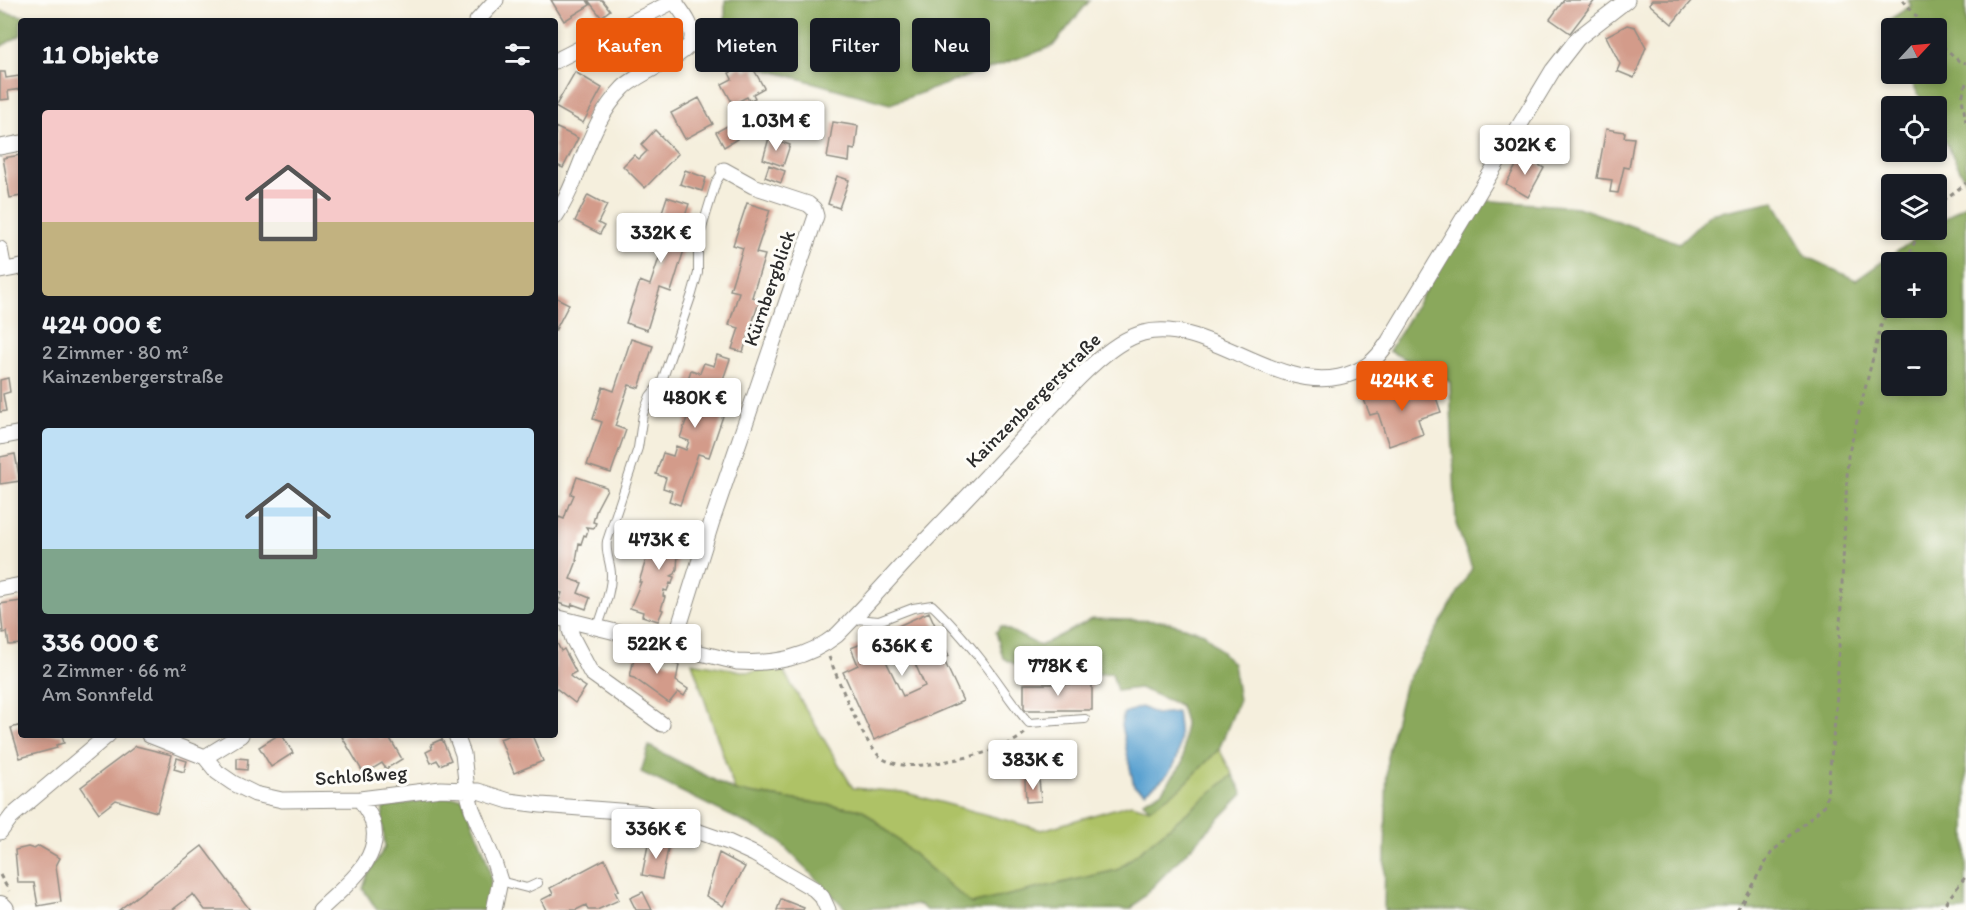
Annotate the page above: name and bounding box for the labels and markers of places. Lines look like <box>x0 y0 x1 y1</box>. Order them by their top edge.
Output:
pin: 1.03M € <box>721 101 831 152</box>
pin: 302K € <box>1476 125 1574 176</box>
pin: 332K € <box>612 213 710 264</box>
pin: 424K € <box>1353 361 1451 412</box>
pin: 480K € <box>646 378 744 429</box>
pin: 473K € <box>610 520 708 571</box>
pin: 522K € <box>608 624 706 675</box>
pin: 636K € <box>853 626 951 677</box>
pin: 778K € <box>1009 646 1107 697</box>
pin: 383K € <box>984 740 1082 791</box>
pin: 336K € <box>607 809 705 860</box>

